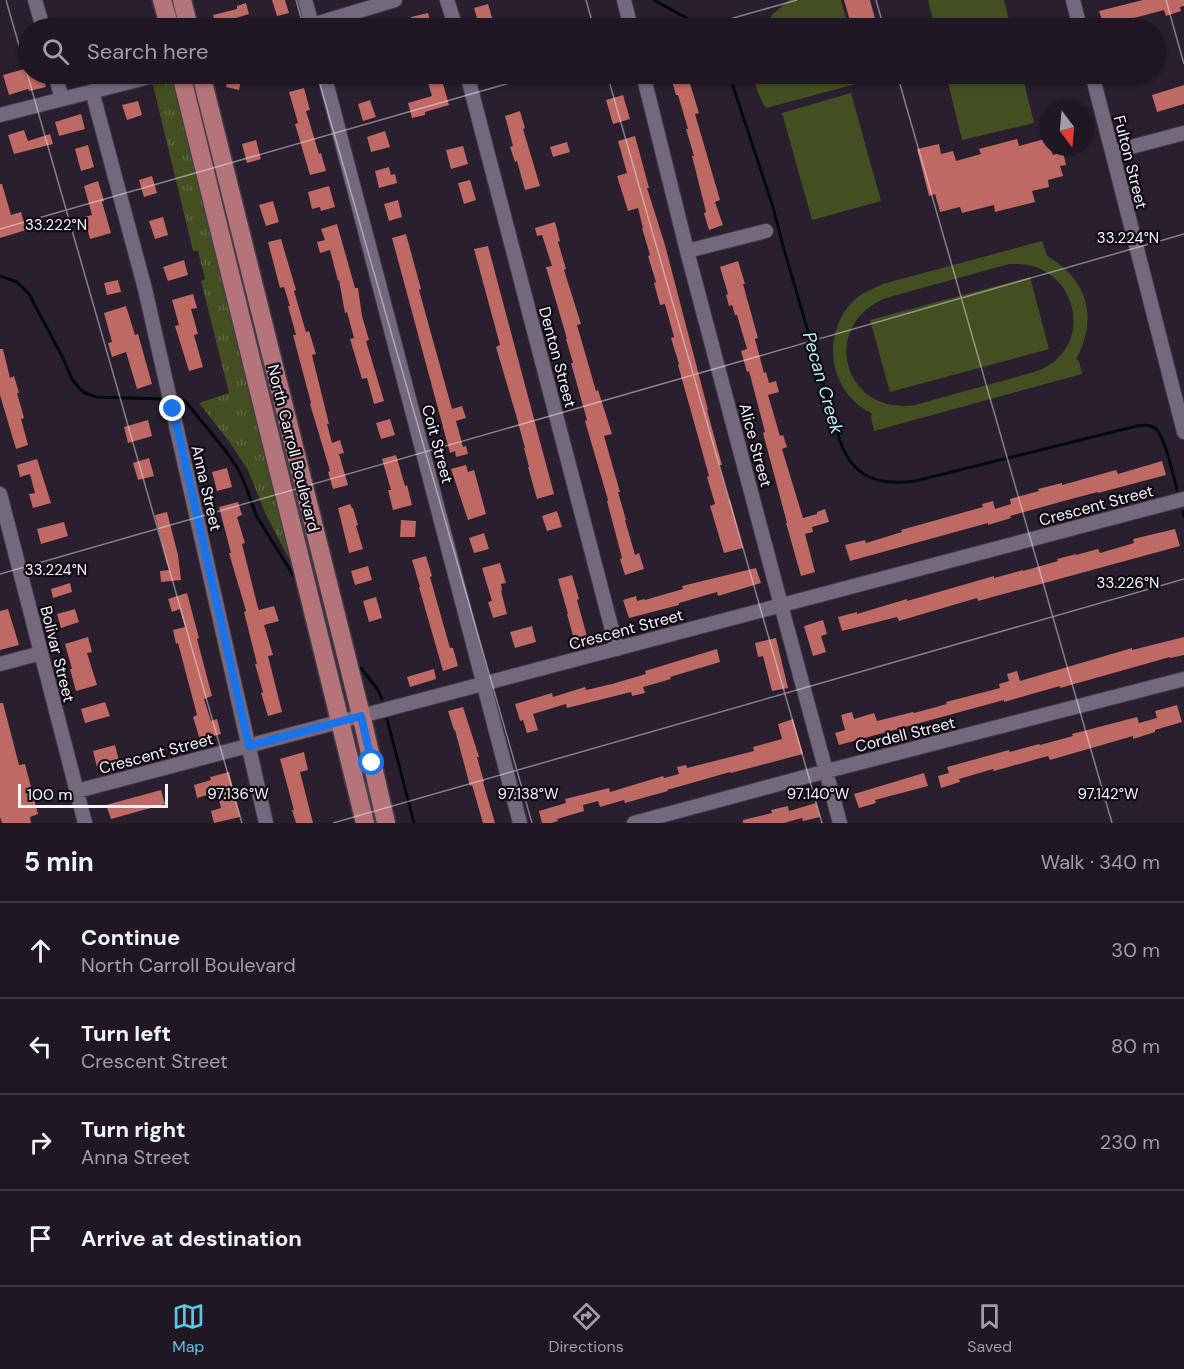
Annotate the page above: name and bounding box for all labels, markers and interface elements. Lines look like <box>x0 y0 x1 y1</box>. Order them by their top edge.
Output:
search box <box>18 18 1166 84</box>
icon: search <box>39 35 72 68</box>
text: Search here <box>87 37 208 66</box>
north arrow <box>1040 102 1094 156</box>
street label: Fulton Street <box>1109 113 1152 211</box>
text: 33.222°N <box>25 215 87 235</box>
text: 33.224°N <box>1097 228 1159 248</box>
street label: Denton Street <box>534 304 581 410</box>
water label: Pecan Creek <box>797 329 849 438</box>
street label: North Carroll Boulevard <box>263 362 324 534</box>
route end <box>159 395 185 421</box>
street label: Alice Street <box>734 401 777 489</box>
street label: Coit Street <box>417 402 458 486</box>
street label: Anna Street <box>186 443 227 533</box>
street label: Crescent Street <box>1037 480 1156 531</box>
text: 33.224°N <box>25 560 87 580</box>
text: 33.226°N <box>1097 573 1159 593</box>
street label: Bolivar Street <box>35 604 80 705</box>
street label: Crescent Street <box>567 604 686 655</box>
street label: Cordell Street <box>853 712 957 757</box>
street label: Crescent Street <box>97 728 216 779</box>
route start <box>358 749 384 775</box>
scale bar <box>18 781 168 808</box>
text: 100 m <box>27 784 72 805</box>
text: 97.136°W <box>207 784 269 804</box>
text: 97.138°W <box>497 784 559 804</box>
text: 97.140°W <box>787 784 850 804</box>
text: 97.142°W <box>1078 784 1139 804</box>
text: 5 min <box>24 845 94 879</box>
text: Walk · 340 m <box>1041 849 1160 875</box>
text: Continue <box>81 923 180 952</box>
icon: ahead <box>24 934 57 967</box>
text: 30 m <box>1111 937 1160 963</box>
text: North Carroll Boulevard <box>81 952 296 978</box>
text: Turn left <box>81 1019 171 1048</box>
icon: left <box>24 1030 57 1063</box>
text: 80 m <box>1111 1033 1160 1059</box>
text: Crescent Street <box>81 1048 228 1074</box>
text: Turn right <box>81 1115 186 1144</box>
icon: right <box>24 1126 57 1159</box>
text: 230 m <box>1100 1129 1160 1155</box>
text: Anna Street <box>81 1144 190 1170</box>
icon: arrive <box>24 1222 57 1255</box>
text: Arrive at destination <box>81 1224 302 1253</box>
tab: Map <box>172 1300 205 1357</box>
tab: Directions <box>548 1300 624 1357</box>
tab: Saved <box>967 1300 1012 1357</box>

